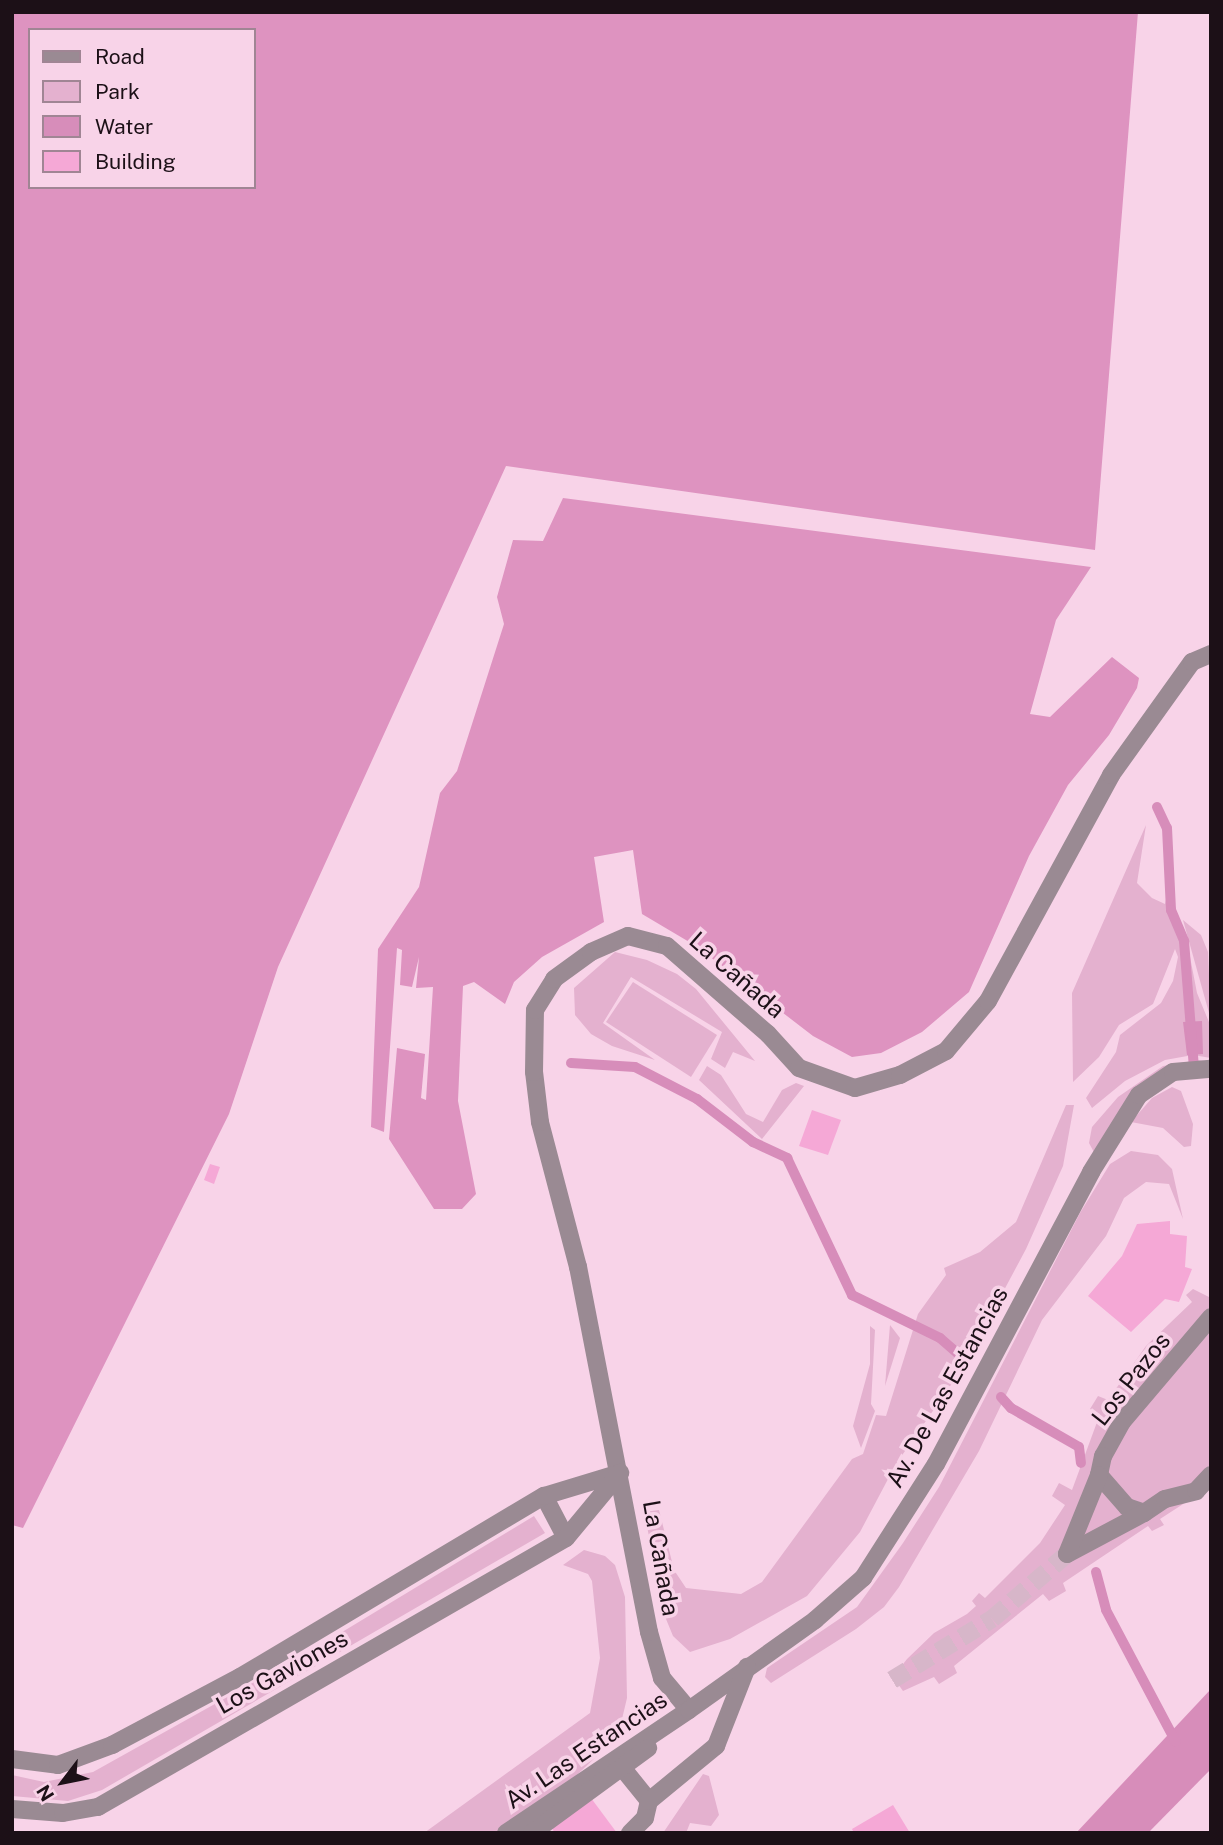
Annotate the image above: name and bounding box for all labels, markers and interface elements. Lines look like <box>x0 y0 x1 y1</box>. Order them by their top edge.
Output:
legend <box>28 28 256 189</box>
text: Road <box>95 44 145 69</box>
text: Park <box>95 79 140 104</box>
text: Water <box>95 114 153 139</box>
text: Building <box>95 149 176 174</box>
street label: La Cañada <box>683 926 791 1024</box>
street label: Av. De Las Estancias <box>880 1281 1014 1493</box>
street label: Los Pazos <box>1086 1327 1176 1431</box>
street label: La Cañada <box>637 1498 685 1618</box>
street label: Los Gaviones <box>211 1624 353 1720</box>
street label: Av. Las Estancias <box>499 1685 673 1815</box>
north arrow <box>28 1747 98 1817</box>
text: N <box>32 1781 58 1805</box>

